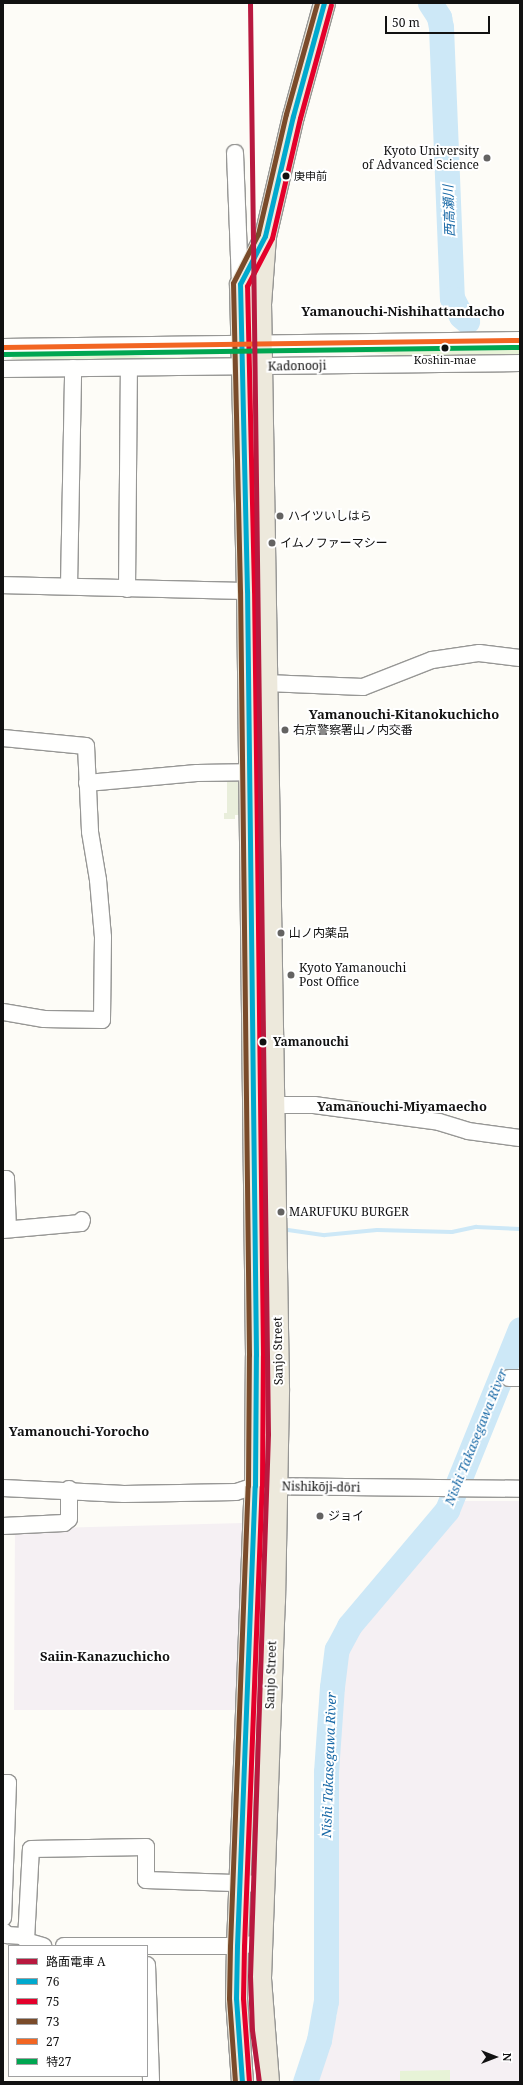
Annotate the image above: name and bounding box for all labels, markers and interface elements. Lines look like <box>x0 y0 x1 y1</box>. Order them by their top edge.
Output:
scale bar <box>387 8 492 34</box>
text: 50 m <box>392 14 420 31</box>
place label: Kyoto University of Advanced Science <box>362 144 479 172</box>
marker: Kyoto University of Advanced Science <box>482 153 492 163</box>
place label: 庚申前 <box>294 169 327 183</box>
marker: 庚申前 <box>281 171 291 181</box>
water label: 西高瀬川 <box>440 185 458 237</box>
district label: Yamanouchi-Nishihattandacho <box>301 303 505 319</box>
marker: Koshin-mae <box>440 343 450 353</box>
place label: Koshin-mae <box>414 353 476 367</box>
street label: Kadonooji <box>268 358 326 374</box>
place label: ハイツいしはら <box>288 509 372 523</box>
marker: ハイツいしはら <box>275 511 285 521</box>
place label: イムノファーマシー <box>280 536 388 550</box>
marker: イムノファーマシー <box>267 538 277 548</box>
district label: Yamanouchi-Kitanokuchicho <box>309 706 499 722</box>
place label: 右京警察署山ノ内交番 <box>293 723 413 737</box>
marker: 右京警察署山ノ内交番 <box>280 725 290 735</box>
place label: 山ノ内薬品 <box>289 926 349 940</box>
marker: 山ノ内薬品 <box>276 928 286 938</box>
place label: Kyoto Yamanouchi Post Office <box>299 961 406 989</box>
marker: Kyoto Yamanouchi Post Office <box>286 970 296 980</box>
marker: Yamanouchi <box>256 1035 270 1049</box>
place label: Yamanouchi <box>273 1035 349 1049</box>
district label: Yamanouchi-Miyamaecho <box>317 1098 487 1114</box>
place label: MARUFUKU BURGER <box>289 1205 409 1219</box>
marker: MARUFUKU BURGER <box>276 1207 286 1217</box>
street label: Sanjo Street <box>270 1317 286 1385</box>
water label: Nishi Takasegawa River <box>441 1366 511 1508</box>
district label: Yamanouchi-Yorocho <box>9 1423 149 1439</box>
street label: Nishikōji-dōri <box>282 1479 360 1495</box>
place label: ジョイ <box>328 1509 364 1523</box>
marker: ジョイ <box>315 1511 325 1521</box>
street label: Sanjo Street <box>263 1641 279 1709</box>
district label: Saiin-Kanazuchicho <box>40 1648 170 1664</box>
water label: Nishi Takasegawa River <box>319 1692 339 1838</box>
legend <box>8 1945 148 2077</box>
text: 路面電車 A <box>46 1953 106 1970</box>
text: 76 <box>46 1973 59 1990</box>
text: 75 <box>46 1993 59 2010</box>
text: 73 <box>46 2013 59 2030</box>
text: 27 <box>46 2033 59 2050</box>
north arrow <box>475 2037 515 2077</box>
text: 特27 <box>46 2053 71 2070</box>
text: N <box>500 2053 515 2061</box>

